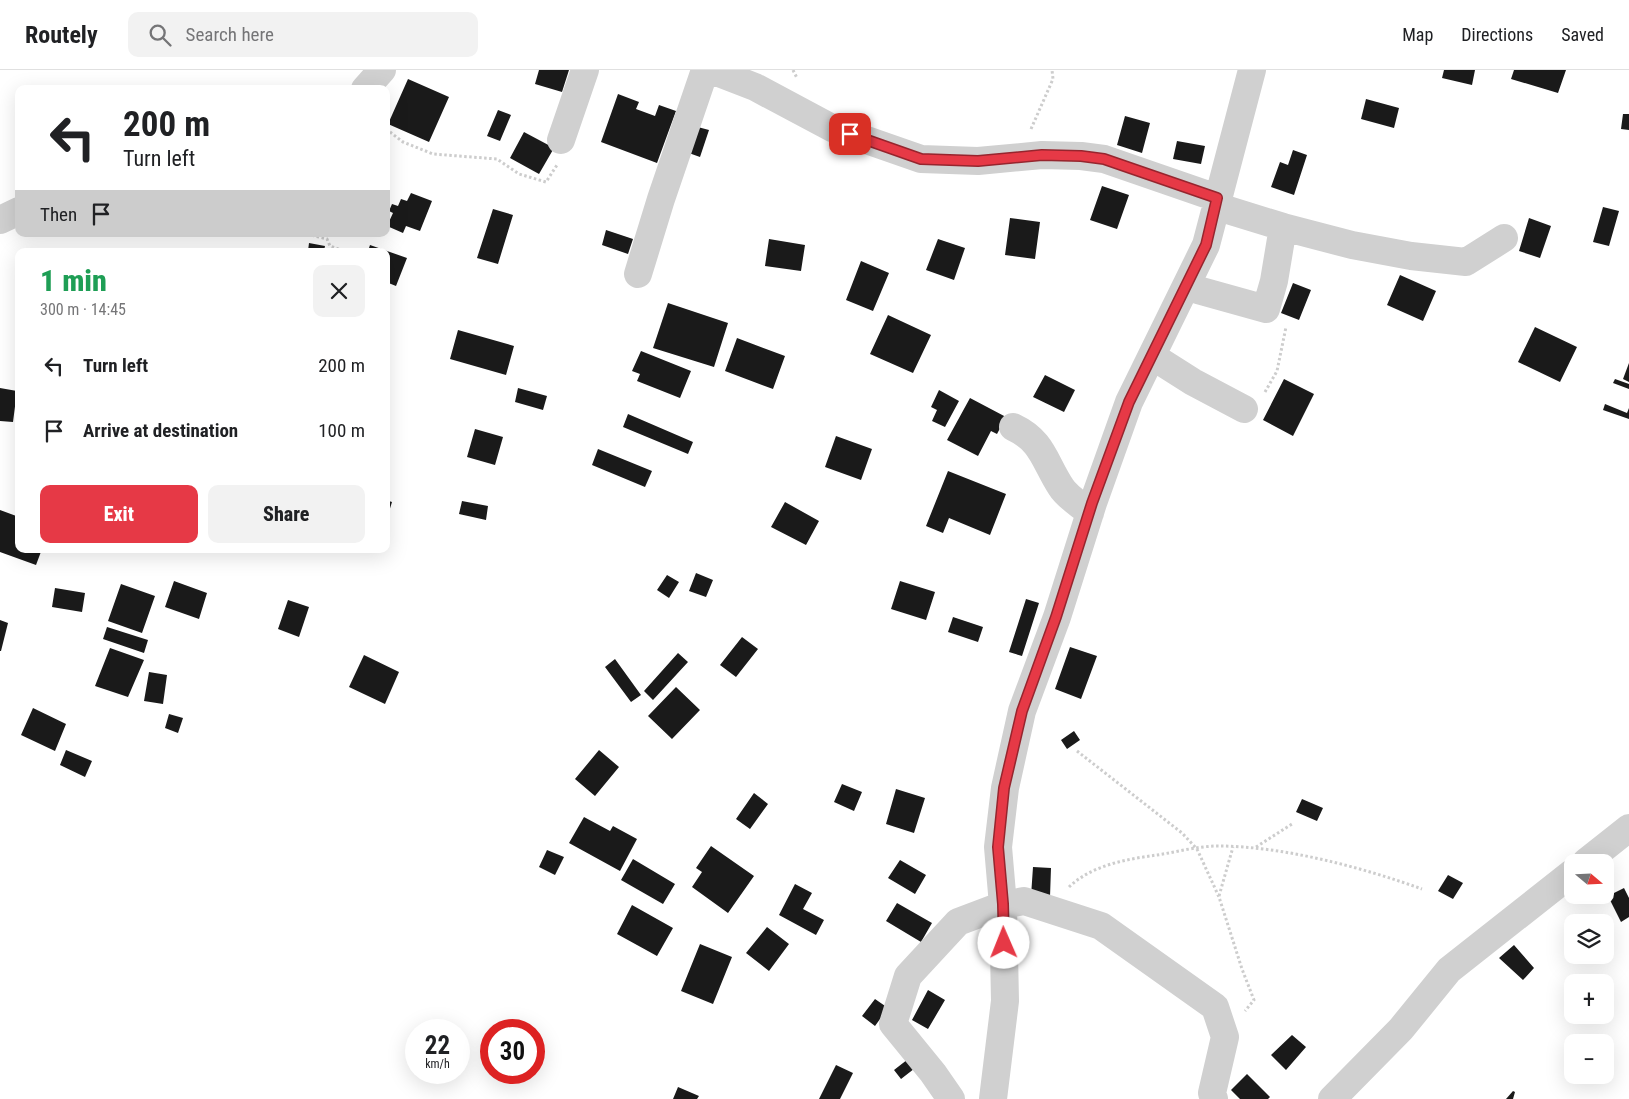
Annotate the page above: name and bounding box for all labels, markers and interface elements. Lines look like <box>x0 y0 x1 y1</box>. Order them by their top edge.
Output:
search box <box>128 12 478 57</box>
text: Routely <box>25 21 98 49</box>
icon: search <box>146 21 174 49</box>
text: Search here <box>186 23 274 46</box>
text: Map <box>1402 24 1433 45</box>
text: Directions <box>1461 24 1533 45</box>
text: Saved <box>1561 24 1604 45</box>
text: 200 m <box>123 104 210 145</box>
icon: left <box>40 105 105 170</box>
pin <box>829 113 871 155</box>
icon: arrive <box>836 120 864 148</box>
text: Turn left <box>123 146 195 171</box>
icon: arrive <box>87 200 115 228</box>
text: Then <box>40 203 77 226</box>
text: 1 min <box>40 263 107 298</box>
button: close <box>313 265 365 317</box>
text: 300 m · 14:45 <box>40 300 126 319</box>
icon: left <box>40 352 68 380</box>
text: Turn left <box>83 354 148 377</box>
text: 200 m <box>318 354 365 377</box>
icon: arrive <box>40 417 68 445</box>
text: Arrive at destination <box>83 419 238 442</box>
text: 100 m <box>318 419 365 442</box>
button: Exit <box>40 485 198 543</box>
button: Share <box>208 485 365 543</box>
north arrow <box>1564 854 1614 904</box>
map controls <box>1564 854 1614 1084</box>
button: layers <box>1564 914 1614 964</box>
position arrow <box>977 916 1029 968</box>
button: + <box>1564 974 1614 1024</box>
speed limit sign: 30 <box>480 1019 545 1084</box>
text: 22 <box>425 1031 450 1060</box>
button: − <box>1564 1034 1614 1084</box>
text: km/h <box>425 1057 450 1071</box>

